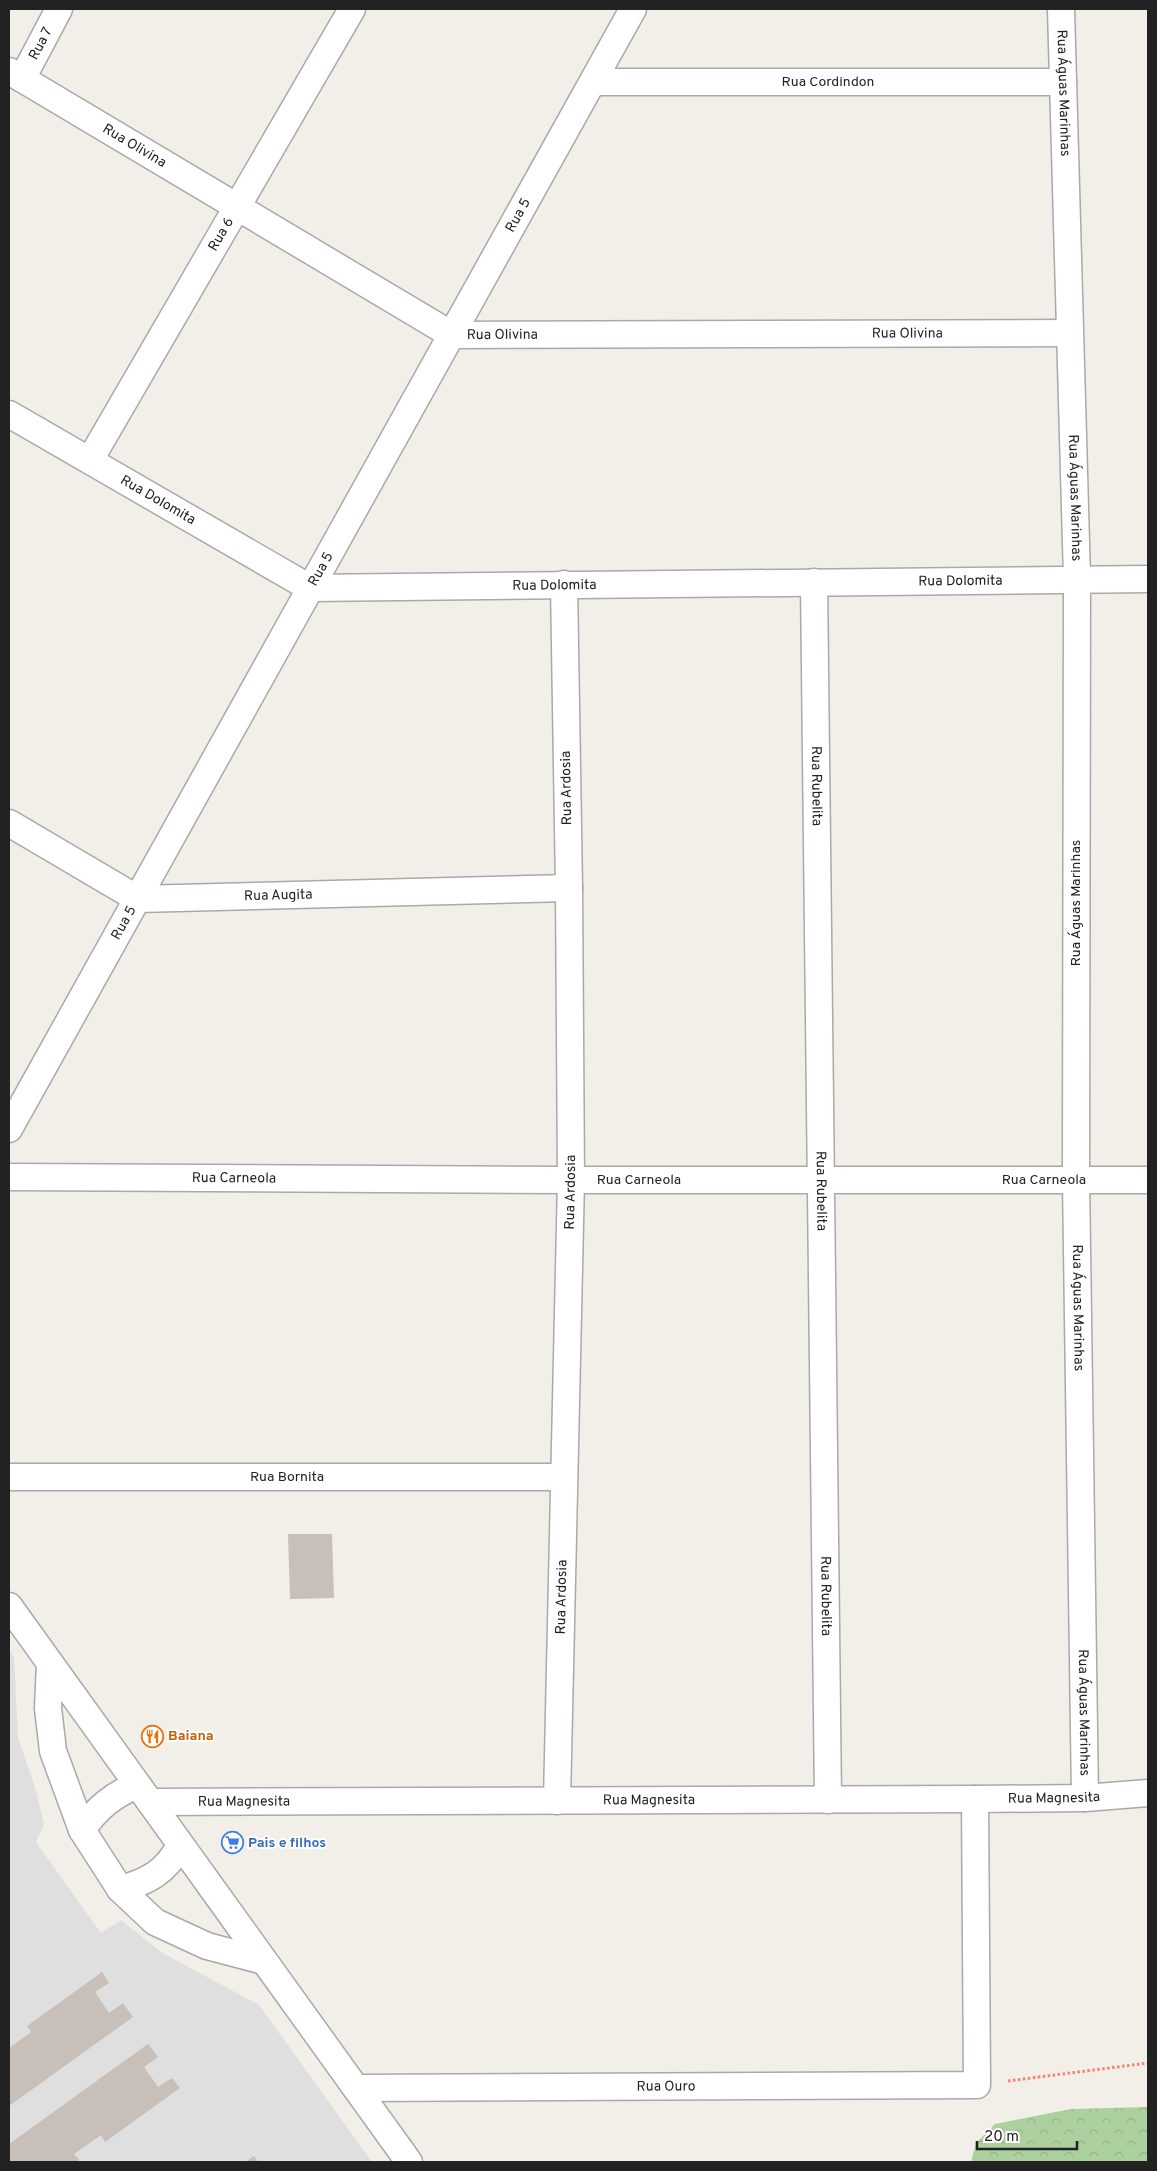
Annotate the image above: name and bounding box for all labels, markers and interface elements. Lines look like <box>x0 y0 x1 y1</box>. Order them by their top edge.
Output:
street label: Rua 7 <box>25 24 56 63</box>
street label: Rua Águas Marinhas <box>1053 29 1074 157</box>
street label: Rua Cordindon <box>782 74 874 91</box>
street label: Rua Olivina <box>99 120 169 171</box>
street label: Rua 5 <box>502 195 534 235</box>
street label: Rua 6 <box>205 214 238 254</box>
street label: Rua Olivina <box>872 325 943 342</box>
street label: Rua Olivina <box>467 326 538 343</box>
street label: Rua Águas Marinhas <box>1064 434 1085 561</box>
street label: Rua Dolomita <box>117 472 199 529</box>
street label: Rua 5 <box>305 549 337 589</box>
street label: Rua Dolomita <box>918 572 1003 590</box>
street label: Rua Dolomita <box>512 576 597 594</box>
street label: Rua Rubelita <box>807 746 825 826</box>
street label: Rua Ardosia <box>558 750 576 826</box>
street label: Rua Águas Marinhas <box>1067 840 1085 966</box>
street label: Rua Augita <box>244 886 313 905</box>
street label: Rua 5 <box>108 903 140 943</box>
street label: Rua Rubelita <box>812 1151 830 1231</box>
street label: Rua Ardosia <box>561 1155 579 1230</box>
street label: Rua Carneola <box>192 1169 276 1187</box>
street label: Rua Carneola <box>597 1172 681 1189</box>
street label: Rua Carneola <box>1002 1172 1086 1189</box>
street label: Rua Águas Marinhas <box>1068 1244 1087 1371</box>
street label: Rua Bornita <box>250 1469 324 1486</box>
street label: Rua Rubelita <box>817 1556 835 1636</box>
street label: Rua Ardosia <box>552 1559 571 1635</box>
street label: Rua Águas Marinhas <box>1074 1649 1093 1776</box>
restaurant icon: Baiana <box>140 1724 164 1748</box>
place label: Baiana <box>168 1728 214 1745</box>
street label: Rua Magnesita <box>1008 1788 1101 1807</box>
street label: Rua Magnesita <box>603 1792 695 1809</box>
street label: Rua Magnesita <box>198 1793 290 1810</box>
supermarket icon: Pais e filhos <box>220 1831 244 1855</box>
place label: Pais e filhos <box>248 1835 326 1852</box>
street label: Rua Ouro <box>637 2078 696 2095</box>
scale bar <box>977 2118 1077 2150</box>
text: 20 m <box>984 2128 1019 2147</box>

